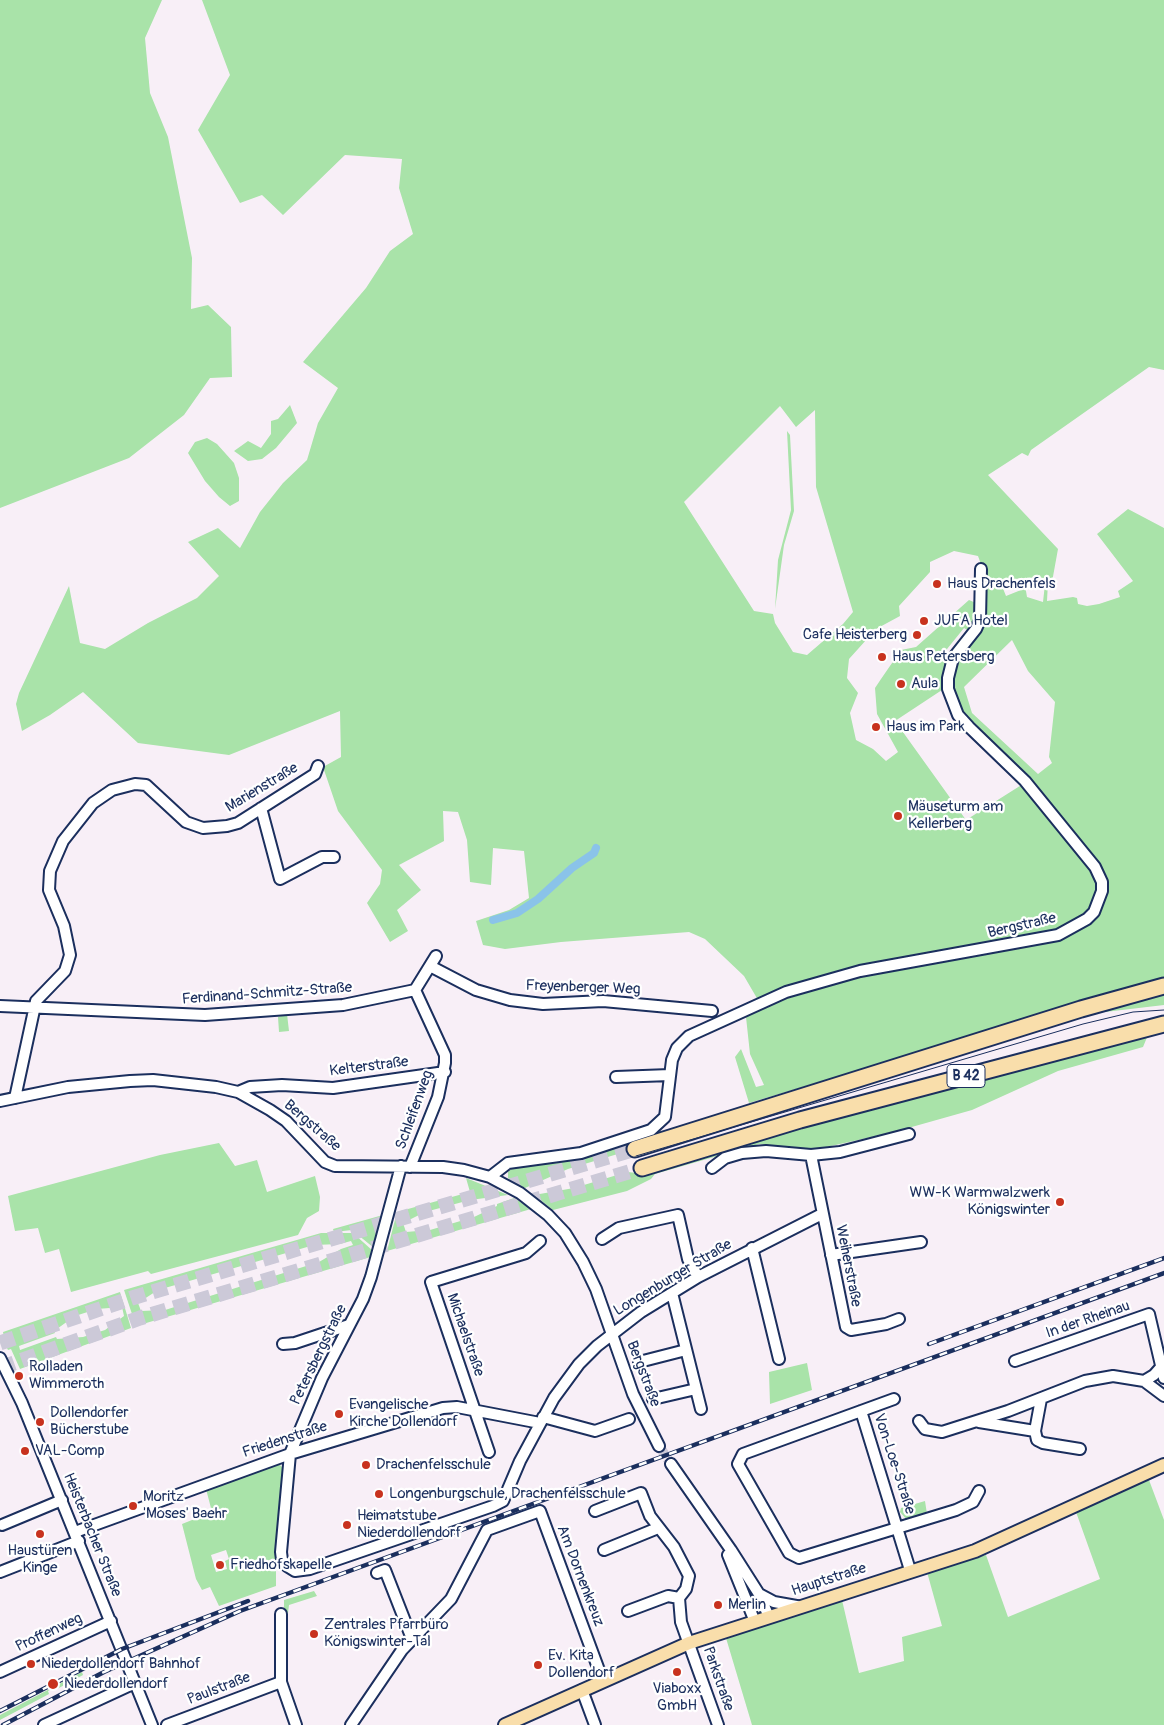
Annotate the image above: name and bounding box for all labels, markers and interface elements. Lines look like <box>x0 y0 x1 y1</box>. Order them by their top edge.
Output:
place label: Haus Drachenfels <box>947 575 1056 593</box>
marker: Haus Drachenfels <box>931 578 943 590</box>
place label: JUFA Hotel <box>934 612 1008 630</box>
marker: JUFA Hotel <box>918 615 930 627</box>
place label: Cafe Heisterberg <box>803 626 907 644</box>
marker: Cafe Heisterberg <box>911 629 923 641</box>
place label: Haus Petersberg <box>892 648 995 666</box>
marker: Haus Petersberg <box>876 651 888 663</box>
place label: Aula <box>911 675 938 693</box>
marker: Aula <box>895 678 907 690</box>
place label: Haus im Park <box>886 718 965 736</box>
marker: Haus im Park <box>870 721 882 733</box>
street label: Marienstraße <box>222 759 302 817</box>
place label: Mäuseturm am Kellerberg <box>908 798 1003 833</box>
marker: Mäuseturm am Kellerberg <box>892 810 904 822</box>
street label: Bergstraße <box>986 909 1058 943</box>
street label: Freyenberger Weg <box>525 977 641 999</box>
street label: Ferdinand-Schmitz-Straße <box>181 979 353 1009</box>
street label: Kelterstraße <box>328 1053 410 1081</box>
road number: B 42 <box>947 1064 985 1088</box>
street label: Schleifenweg <box>392 1068 438 1152</box>
street label: Bergstraße <box>280 1096 344 1156</box>
place label: WW-K Warmwalzwerk Königswinter <box>910 1184 1050 1219</box>
marker: WW-K Warmwalzwerk Königswinter <box>1054 1196 1066 1208</box>
street label: Weiherstraße <box>831 1223 865 1309</box>
street label: Longenburger Straße <box>611 1236 735 1320</box>
street label: Michaelstraße <box>442 1291 488 1379</box>
street label: In der Rheinau <box>1044 1297 1132 1343</box>
street label: Petersbergstraße <box>287 1302 351 1408</box>
street label: Bergstraße <box>622 1338 664 1410</box>
place label: Rolladen Wimmeroth <box>29 1358 104 1393</box>
marker: Rolladen Wimmeroth <box>13 1370 25 1382</box>
place label: Evangelische Kirche Dollendorf <box>349 1396 458 1431</box>
place label: Dollendorfer Bücherstube <box>50 1404 129 1439</box>
marker: Evangelische Kirche Dollendorf <box>333 1408 345 1420</box>
street label: Von-Loe-Straße <box>869 1411 919 1517</box>
marker: Dollendorfer Bücherstube <box>34 1416 46 1428</box>
street label: Friedenstraße <box>240 1418 330 1462</box>
place label: VAL-Comp <box>35 1442 105 1460</box>
marker: VAL-Comp <box>19 1445 31 1457</box>
place label: Drachenfelsschule <box>376 1456 491 1474</box>
marker: Drachenfelsschule <box>360 1459 372 1471</box>
street label: Heisterbacher Straße <box>59 1470 125 1600</box>
place label: Longenburgschule, Drachenfelsschule <box>389 1485 626 1503</box>
place label: Moritz 'Moses' Baehr <box>143 1488 227 1523</box>
marker: Longenburgschule, Drachenfelsschule <box>373 1488 385 1500</box>
marker: Moritz 'Moses' Baehr <box>127 1500 139 1512</box>
place label: Heimatstube Niederdollendorf <box>357 1507 462 1542</box>
marker: Heimatstube Niederdollendorf <box>341 1519 353 1531</box>
street label: Am Dornenkreuz <box>552 1523 608 1629</box>
marker: Haustüren Kinge <box>34 1528 46 1540</box>
place label: Haustüren Kinge <box>8 1542 72 1577</box>
place label: Friedhofskapelle <box>230 1556 332 1574</box>
marker: Friedhofskapelle <box>214 1559 226 1571</box>
street label: Hauptstraße <box>789 1559 869 1601</box>
place label: Merlin <box>728 1596 766 1614</box>
marker: Merlin <box>712 1599 724 1611</box>
street label: Proffenweg <box>13 1610 85 1656</box>
place label: Zentrales Pfarrbüro Königswinter-Tal <box>324 1616 449 1651</box>
marker: Zentrales Pfarrbüro Königswinter-Tal <box>308 1628 320 1640</box>
street label: Parkstraße <box>699 1644 737 1714</box>
place label: Ev. Kita Dollendorf <box>548 1647 615 1682</box>
place label: Niederdollendorf Bahnhof <box>41 1655 201 1673</box>
marker: Niederdollendorf Bahnhof <box>25 1658 37 1670</box>
marker: Ev. Kita Dollendorf <box>532 1659 544 1671</box>
marker: Viaboxx GmbH <box>671 1666 683 1678</box>
street label: Paulstraße <box>185 1669 253 1709</box>
place label: Niederdollendorf <box>64 1675 169 1693</box>
marker: Niederdollendorf <box>46 1677 60 1691</box>
place label: Viaboxx GmbH <box>653 1680 701 1715</box>

